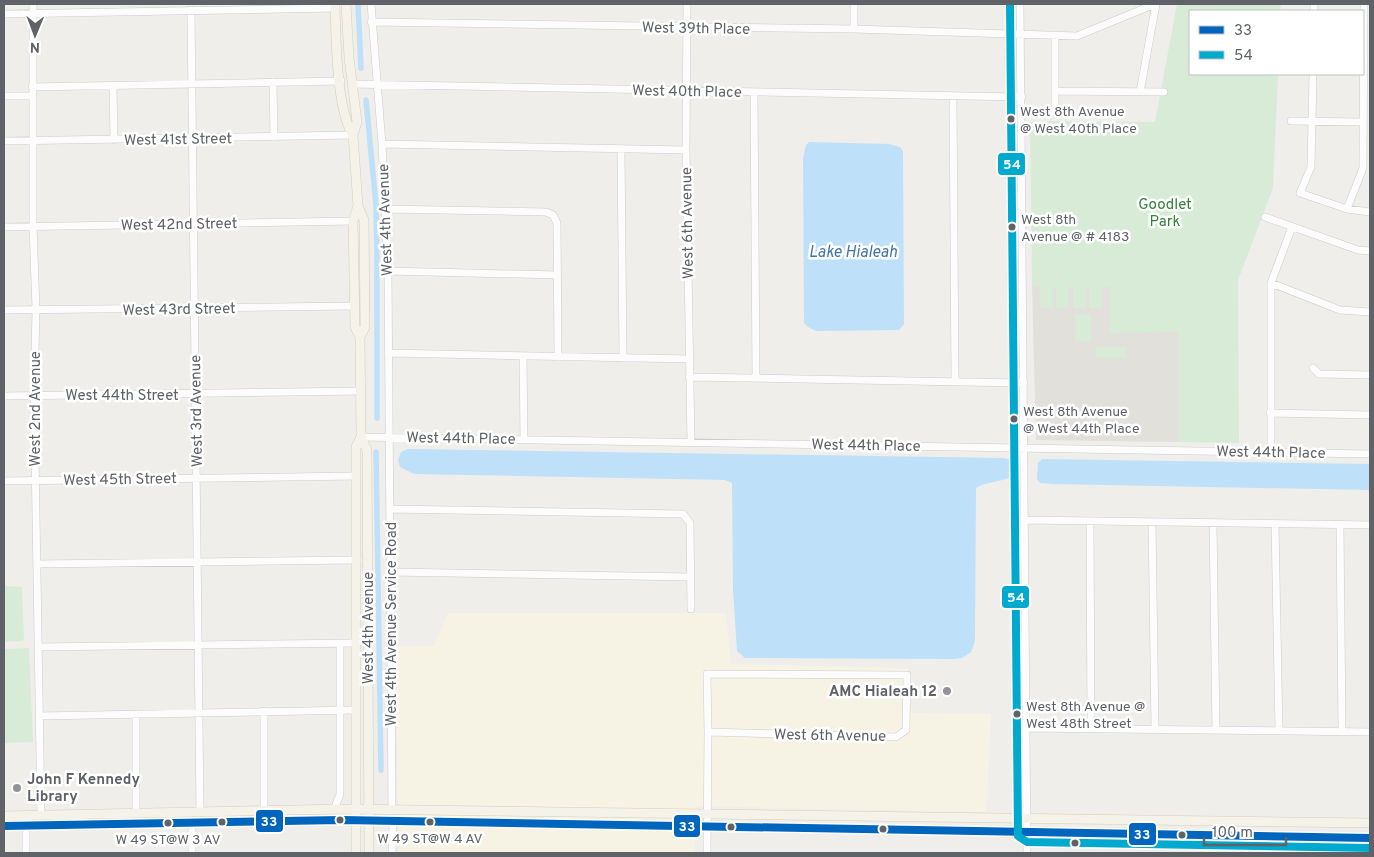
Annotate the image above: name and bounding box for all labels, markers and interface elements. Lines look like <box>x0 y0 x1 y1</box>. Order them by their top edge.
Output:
north arrow <box>10 10 60 60</box>
legend <box>1189 10 1364 75</box>
street label: West 39th Place <box>642 19 750 40</box>
text: 33 <box>1234 22 1252 41</box>
text: N <box>30 38 40 55</box>
text: 54 <box>1234 47 1253 66</box>
street label: West 40th Place <box>632 82 742 103</box>
place label: West 8th Avenue @ West 40th Place <box>1020 104 1137 138</box>
marker: West 8th Avenue @ West 40th Place <box>1006 114 1016 124</box>
street label: West 41st Street <box>124 130 232 151</box>
line badge: 54 <box>997 152 1026 176</box>
text: 54 <box>1003 157 1021 174</box>
street label: West 4th Avenue <box>375 163 398 276</box>
street label: West 6th Avenue <box>678 167 699 279</box>
park label: Goodlet Park <box>1138 196 1192 232</box>
place label: West 8th Avenue @ # 4183 <box>1021 212 1129 246</box>
street label: West 42nd Street <box>121 215 238 236</box>
marker: West 8th Avenue @ # 4183 <box>1007 222 1017 232</box>
water label: Lake Hialeah <box>809 243 898 263</box>
street label: West 43rd Street <box>122 300 236 321</box>
street label: West 2nd Avenue <box>27 351 46 467</box>
street label: West 3rd Avenue <box>187 355 208 467</box>
street label: West 44th Street <box>65 387 179 406</box>
place label: West 8th Avenue @ West 44th Place <box>1023 404 1140 438</box>
marker: West 8th Avenue @ West 44th Place <box>1009 414 1019 424</box>
street label: West 44th Place <box>406 429 516 450</box>
street label: West 44th Place <box>811 436 921 457</box>
street label: West 44th Place <box>1216 443 1326 464</box>
street label: West 45th Street <box>63 470 177 491</box>
street label: West 4th Avenue Service Road <box>383 522 402 726</box>
street label: West 4th Avenue <box>360 572 379 684</box>
line badge: 54 <box>1001 585 1030 609</box>
text: 54 <box>1007 590 1025 607</box>
place label: AMC Hialeah 12 <box>829 683 937 702</box>
marker: AMC Hialeah 12 <box>941 685 953 697</box>
place label: West 8th Avenue @ West 48th Street <box>1026 699 1145 733</box>
marker: West 8th Avenue @ West 48th Street <box>1012 709 1022 719</box>
street label: West 6th Avenue <box>774 726 886 747</box>
place label: John F Kennedy Library <box>27 771 140 807</box>
marker: John F Kennedy Library <box>11 782 23 794</box>
line badge: 33 <box>255 809 284 833</box>
text: 33 <box>261 814 277 831</box>
line badge: 33 <box>673 814 701 838</box>
scale bar <box>1204 814 1286 846</box>
unlabelled marker <box>335 815 345 825</box>
unlabelled marker <box>217 817 227 827</box>
marker: W 49 ST@W 4 AV <box>425 817 435 827</box>
marker: W 49 ST@W 3 AV <box>163 818 173 828</box>
text: 33 <box>679 819 695 836</box>
unlabelled marker <box>726 822 736 832</box>
line badge: 33 <box>1128 822 1157 846</box>
unlabelled marker <box>878 824 888 834</box>
text: 100 m <box>1212 824 1253 843</box>
text: 33 <box>1134 827 1150 844</box>
unlabelled marker <box>1177 830 1187 840</box>
place label: W 49 ST@W 4 AV <box>377 831 483 848</box>
place label: W 49 ST@W 3 AV <box>115 832 221 849</box>
unlabelled marker <box>1070 838 1080 848</box>

